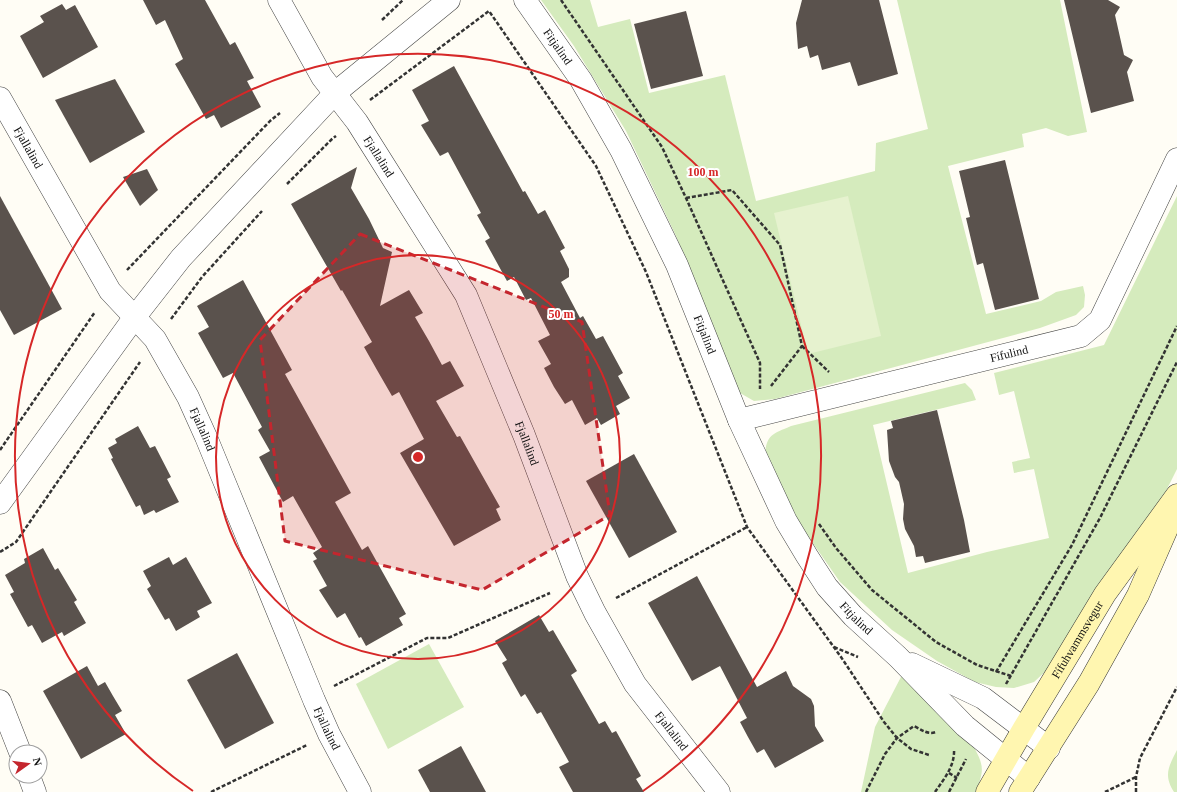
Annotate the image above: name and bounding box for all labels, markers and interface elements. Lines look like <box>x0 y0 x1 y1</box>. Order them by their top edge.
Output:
street label: Fitjalind <box>540 26 575 67</box>
street label: Fjallalind <box>11 124 46 171</box>
street label: Fjallalind <box>361 133 397 180</box>
text: 100 m <box>688 165 719 179</box>
text: 50 m <box>549 307 574 321</box>
street label: Fitjalind <box>691 313 719 356</box>
street label: Fífulind <box>989 342 1029 365</box>
street label: Fjallalind <box>187 405 218 453</box>
street label: Fjallalind <box>512 419 542 467</box>
centre of rings <box>411 450 425 464</box>
street label: Fífuhvammsvegur <box>1049 598 1106 681</box>
street label: Fitjalind <box>837 599 876 637</box>
street label: Fjallalind <box>311 705 343 752</box>
street label: Fjallalind <box>652 709 691 753</box>
north arrow <box>8 744 48 784</box>
text: N <box>31 756 44 767</box>

